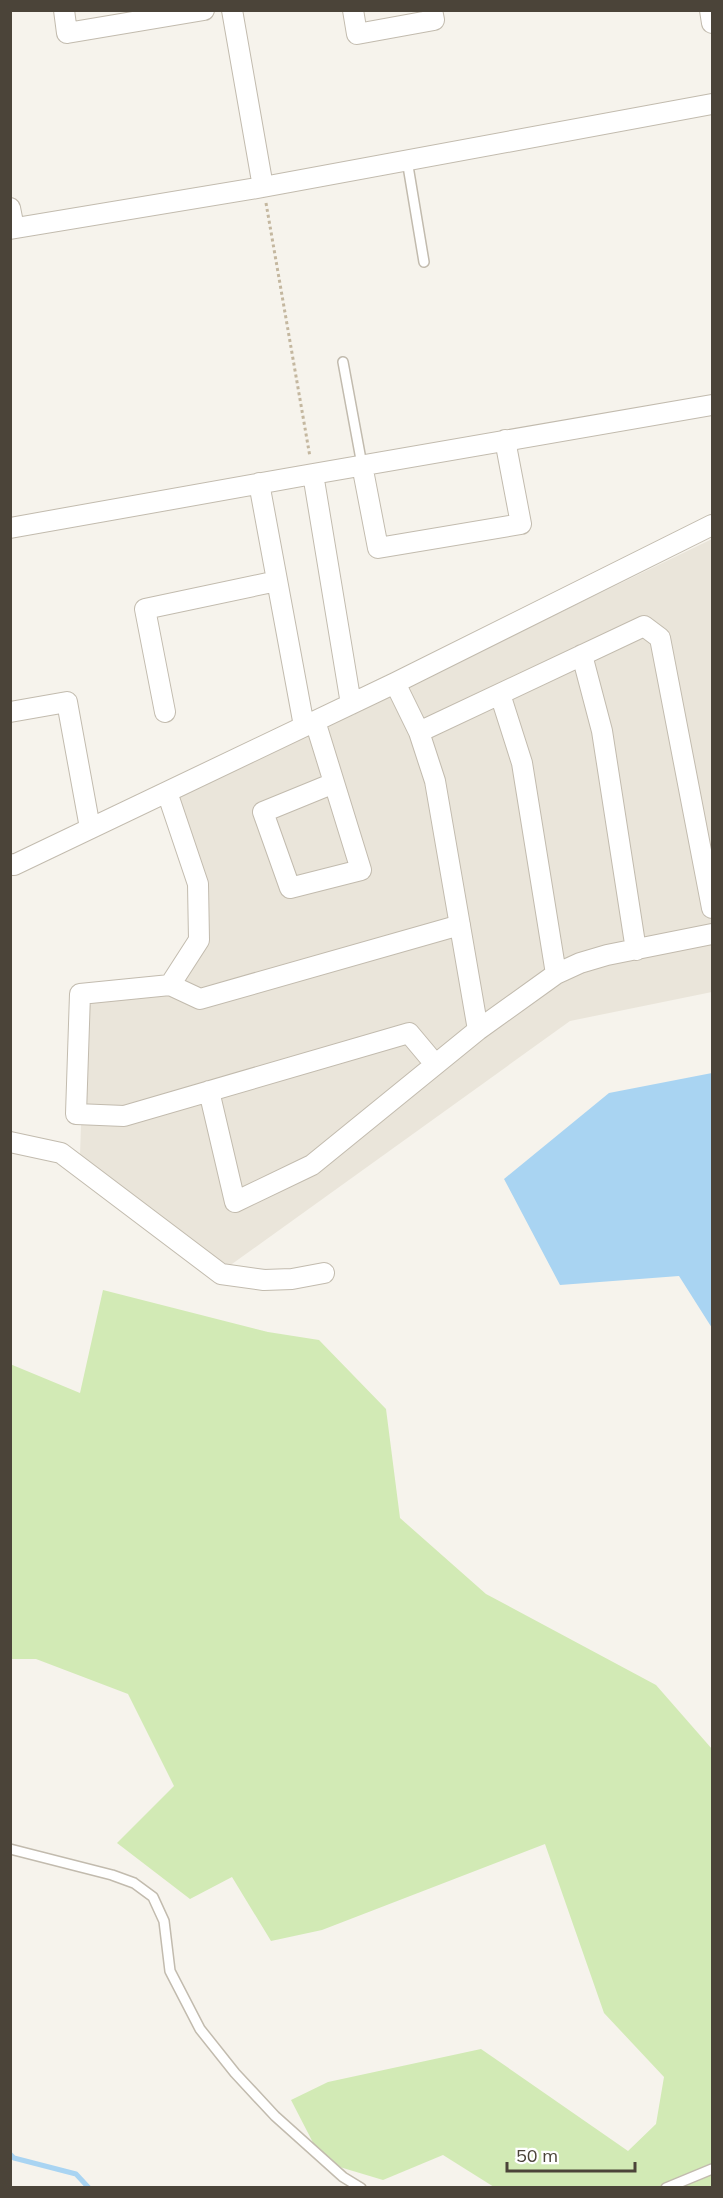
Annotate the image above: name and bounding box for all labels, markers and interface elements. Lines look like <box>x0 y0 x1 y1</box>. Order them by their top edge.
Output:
scale bar <box>507 2135 634 2173</box>
text: 50 m <box>516 2144 558 2167</box>

